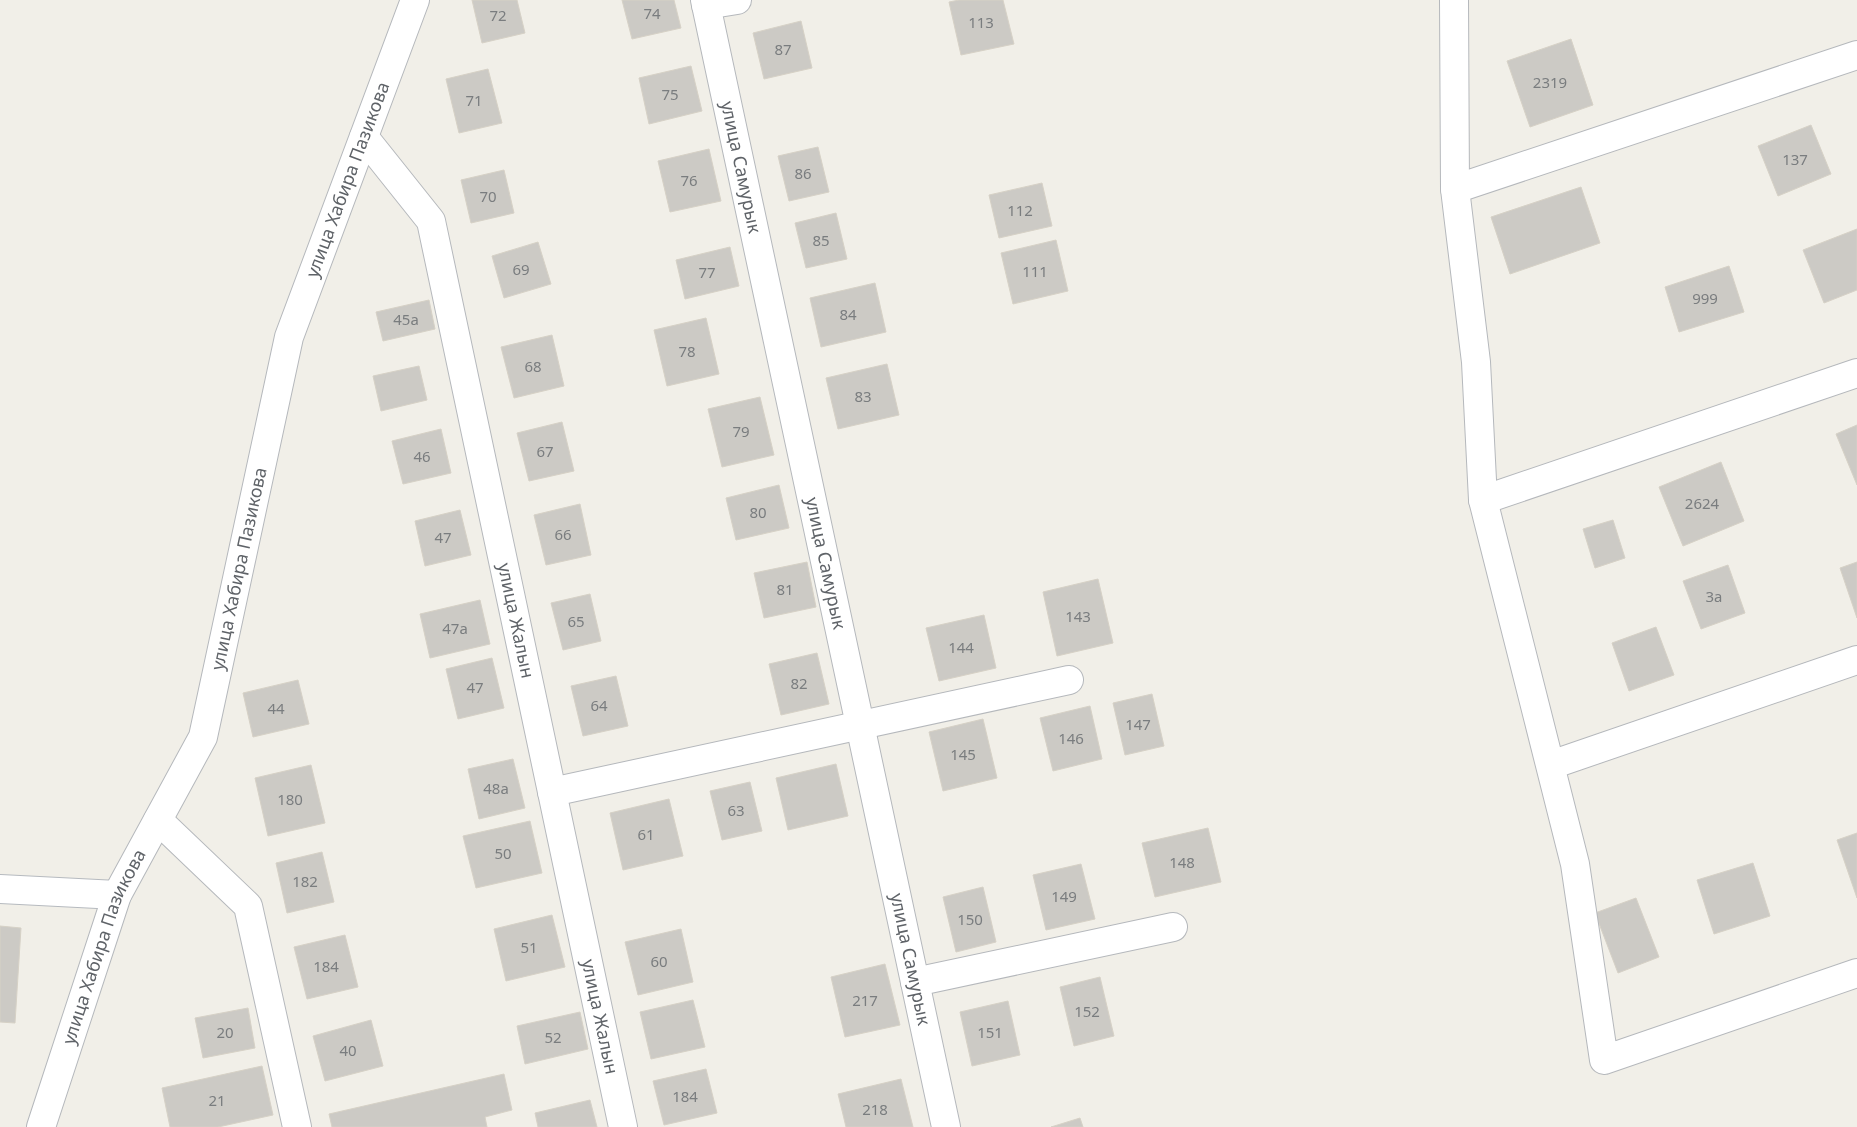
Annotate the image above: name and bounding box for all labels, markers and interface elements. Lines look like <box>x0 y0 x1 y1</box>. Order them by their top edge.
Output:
house number: 74 <box>643 3 661 23</box>
house number: 72 <box>489 5 507 25</box>
house number: 113 <box>968 12 994 32</box>
house number: 87 <box>774 39 792 59</box>
house number: 2319 <box>1533 72 1567 92</box>
street label: улица Хабира Пазикова <box>299 78 394 281</box>
house number: 75 <box>661 84 679 104</box>
house number: 71 <box>465 90 483 110</box>
street label: улица Самурык <box>716 99 768 236</box>
house number: 137 <box>1782 149 1808 169</box>
house number: 86 <box>794 163 812 183</box>
house number: 76 <box>680 170 698 190</box>
house number: 70 <box>479 186 497 206</box>
house number: 112 <box>1007 200 1033 220</box>
house number: 85 <box>812 230 830 250</box>
house number: 69 <box>512 259 530 279</box>
house number: 111 <box>1022 261 1048 281</box>
house number: 77 <box>698 262 716 282</box>
house number: 999 <box>1692 288 1718 308</box>
house number: 84 <box>839 304 857 324</box>
house number: 45а <box>393 309 419 329</box>
house number: 78 <box>678 341 696 361</box>
house number: 68 <box>524 356 542 376</box>
house number: 83 <box>854 386 872 406</box>
house number: 79 <box>732 421 750 441</box>
house number: 67 <box>536 441 554 461</box>
house number: 46 <box>413 446 431 466</box>
street label: улица Хабира Пазикова <box>205 465 272 672</box>
house number: 2624 <box>1685 493 1720 513</box>
street label: улица Самурык <box>801 495 852 632</box>
house number: 80 <box>749 502 767 522</box>
house number: 66 <box>554 524 572 544</box>
house number: 47 <box>434 527 452 547</box>
street label: улица Жалын <box>493 561 541 680</box>
house number: 81 <box>776 579 794 599</box>
house number: 3а <box>1706 586 1722 606</box>
house number: 143 <box>1065 606 1091 626</box>
house number: 65 <box>567 611 585 631</box>
house number: 47а <box>442 618 468 638</box>
house number: 144 <box>948 637 974 657</box>
house number: 82 <box>790 673 808 693</box>
house number: 47 <box>466 677 484 697</box>
house number: 64 <box>590 695 608 715</box>
house number: 44 <box>267 698 285 718</box>
house number: 147 <box>1125 714 1151 734</box>
house number: 146 <box>1058 728 1084 748</box>
house number: 145 <box>950 744 976 764</box>
house number: 48а <box>483 778 509 798</box>
house number: 180 <box>277 789 303 809</box>
house number: 63 <box>727 800 745 820</box>
house number: 61 <box>637 824 655 844</box>
house number: 50 <box>494 843 512 863</box>
street label: улица Хабира Пазикова <box>56 845 151 1047</box>
house number: 148 <box>1169 852 1195 872</box>
house number: 182 <box>292 871 318 891</box>
house number: 149 <box>1051 886 1077 906</box>
street label: улица Самурык <box>885 891 937 1028</box>
house number: 150 <box>957 909 983 929</box>
house number: 51 <box>520 937 538 957</box>
house number: 60 <box>650 951 668 971</box>
house number: 184 <box>313 956 339 976</box>
street label: улица Жалын <box>577 957 625 1076</box>
house number: 217 <box>852 990 878 1010</box>
house number: 152 <box>1074 1001 1100 1021</box>
house number: 20 <box>216 1022 234 1042</box>
house number: 151 <box>977 1022 1003 1042</box>
house number: 52 <box>544 1027 562 1047</box>
house number: 40 <box>339 1040 357 1060</box>
house number: 184 <box>672 1086 698 1106</box>
house number: 21 <box>208 1090 226 1110</box>
house number: 218 <box>862 1099 888 1119</box>

